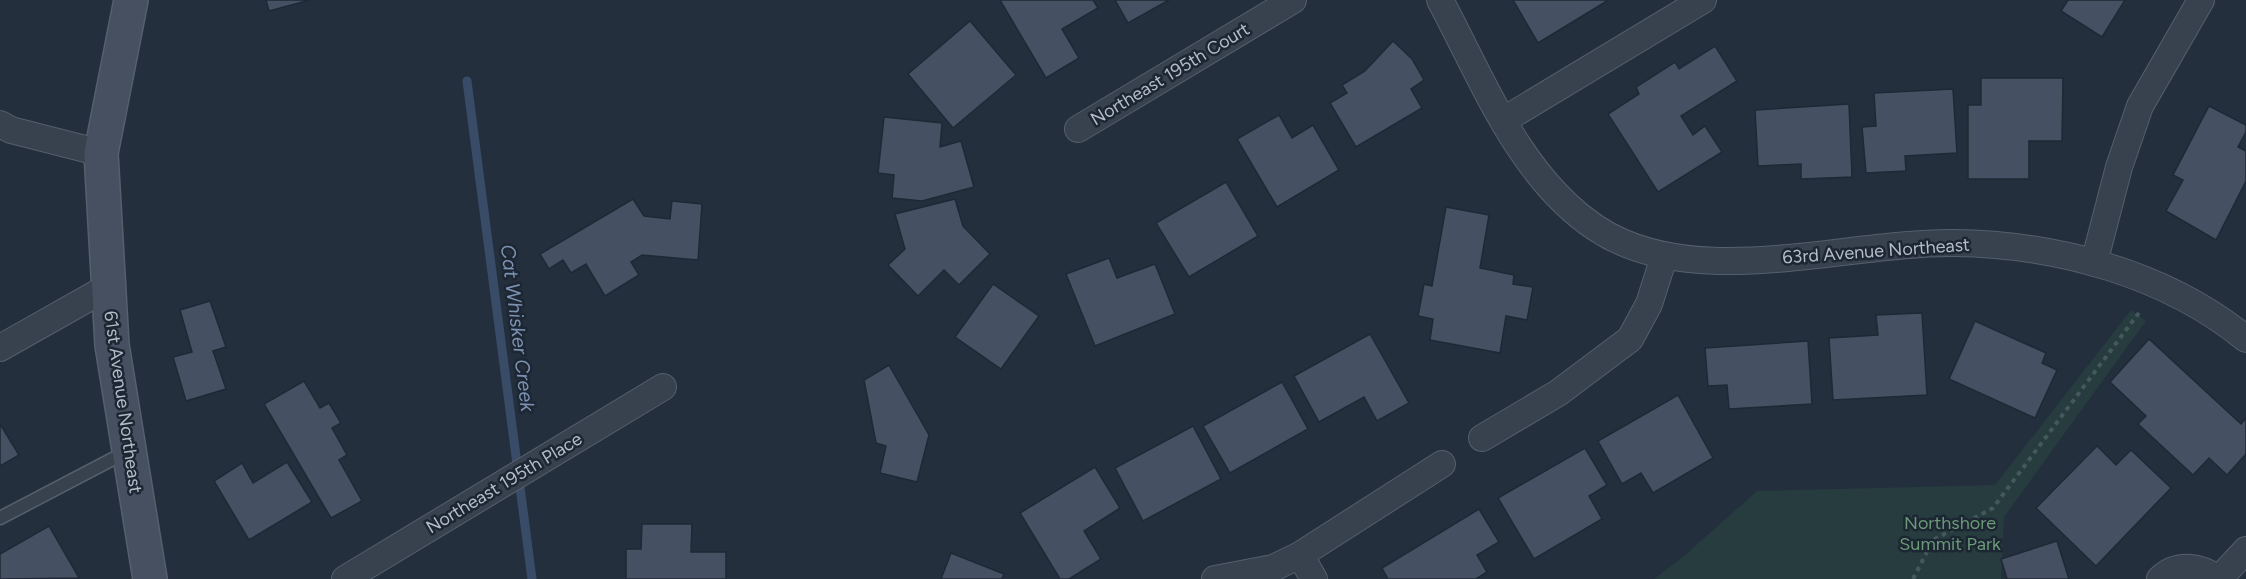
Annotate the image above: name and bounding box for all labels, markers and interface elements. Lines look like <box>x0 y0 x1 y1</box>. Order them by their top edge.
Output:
street label: Northeast 195th Court <box>1087 18 1254 130</box>
street label: 63rd Avenue Northeast <box>1782 233 1971 269</box>
water label: Cat Whisker Creek <box>496 243 540 414</box>
street label: 61st Avenue Northeast <box>99 309 147 495</box>
street label: Northeast 195th Place <box>422 428 586 538</box>
park label: Northshore Summit Park <box>1899 512 2001 555</box>

